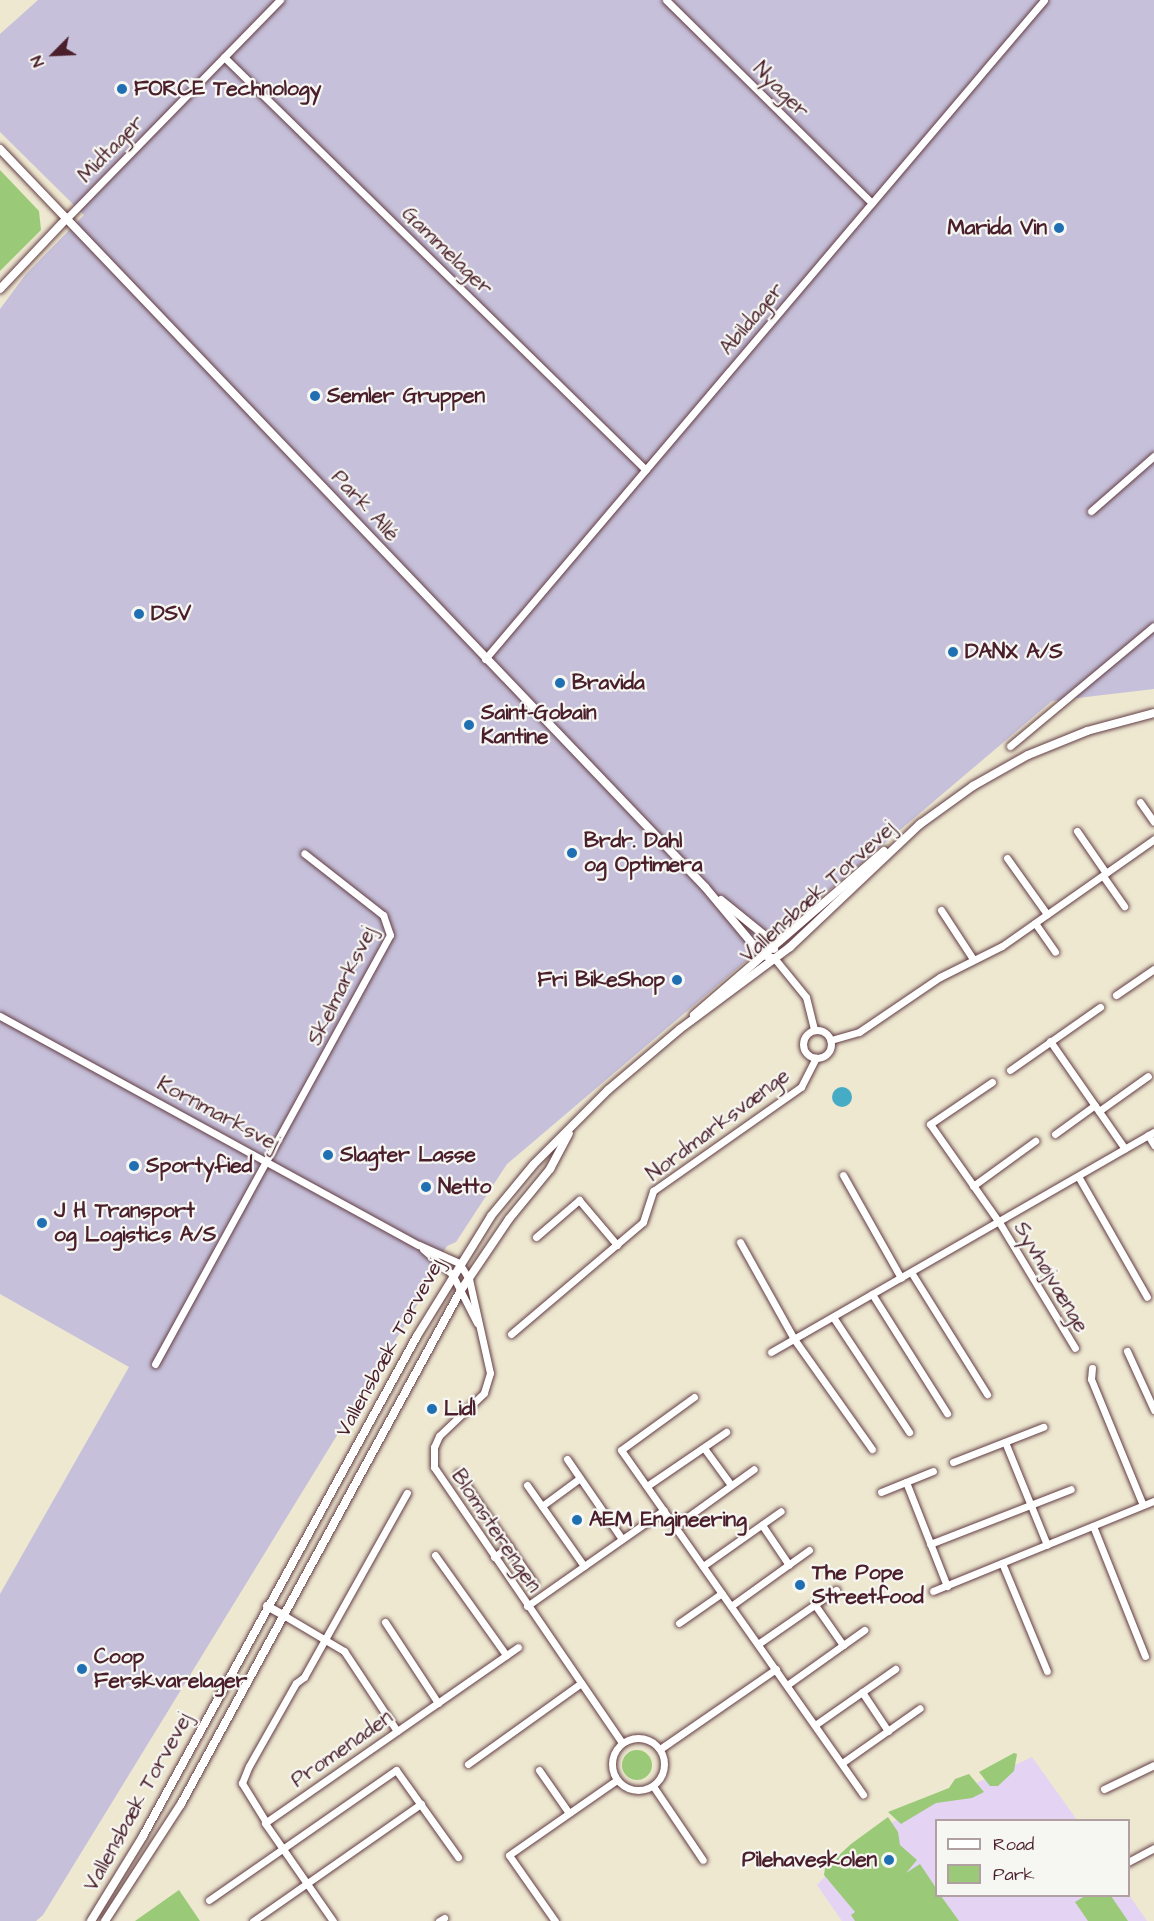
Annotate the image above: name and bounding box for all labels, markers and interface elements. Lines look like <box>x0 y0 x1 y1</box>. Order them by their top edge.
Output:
north arrow <box>24 24 84 84</box>
text: N <box>25 52 50 70</box>
street label: Nyager <box>748 57 814 123</box>
place label: FORCE Technology <box>134 76 321 102</box>
marker: FORCE Technology <box>115 82 129 96</box>
street label: Midtager <box>73 110 149 188</box>
street label: Gammelager <box>396 201 498 301</box>
place label: Marida Vin <box>947 215 1047 241</box>
marker: Marida Vin <box>1052 221 1066 235</box>
street label: Abildager <box>714 278 790 360</box>
place label: Semler Gruppen <box>327 383 485 409</box>
marker: Semler Gruppen <box>308 389 322 403</box>
street label: Park Allé <box>326 465 404 547</box>
place label: DSV <box>151 601 191 627</box>
marker: DSV <box>132 607 146 621</box>
place label: DANX A/S <box>965 639 1063 665</box>
marker: DANX A/S <box>946 645 960 659</box>
place label: Bravida <box>572 670 645 696</box>
marker: Bravida <box>553 676 567 690</box>
place label: Saint-Gobain Kantine <box>481 700 596 750</box>
marker: Saint-Gobain Kantine <box>462 718 476 732</box>
street label: Vallensbæk Torvevej <box>735 816 901 968</box>
place label: Brdr. Dahl og Optimera <box>584 828 702 878</box>
marker: Brdr. Dahl og Optimera <box>565 846 579 860</box>
street label: Skelmarksvej <box>302 922 382 1050</box>
place label: Fri BikeShop <box>538 967 665 993</box>
marker: Fri BikeShop <box>670 973 684 987</box>
street label: Nordmarksvænge <box>642 1063 794 1187</box>
street label: Kornmarksvej <box>153 1071 283 1157</box>
place label: Slagter Lasse <box>340 1142 476 1168</box>
marker: Slagter Lasse <box>321 1148 335 1162</box>
place label: Sportyfied <box>146 1153 252 1179</box>
marker: Sportyfied <box>127 1159 141 1173</box>
place label: Netto <box>438 1174 491 1200</box>
marker: Netto <box>419 1180 433 1194</box>
place label: J H Transport og Logistics A/S <box>54 1198 216 1248</box>
marker: J H Transport og Logistics A/S <box>35 1216 49 1230</box>
street label: Syvhøjvænge <box>1008 1217 1094 1337</box>
street label: Vallensbæk Torvevej <box>330 1254 450 1442</box>
place label: Lidl <box>444 1396 476 1422</box>
marker: Lidl <box>425 1402 439 1416</box>
street label: Blomsterengen <box>446 1465 546 1597</box>
place label: AEM Engineering <box>589 1507 747 1533</box>
marker: AEM Engineering <box>570 1513 584 1527</box>
place label: The Pope Streetfood <box>812 1560 924 1610</box>
marker: The Pope Streetfood <box>793 1578 807 1592</box>
place label: Coop Ferskvarelager <box>94 1644 247 1694</box>
marker: Coop Ferskvarelager <box>75 1662 89 1676</box>
street label: Promenaden <box>286 1705 398 1793</box>
street label: Vallensbæk Torvevej <box>78 1708 198 1896</box>
legend <box>935 1819 1130 1897</box>
text: Road <box>993 1832 1034 1857</box>
place label: Pilehaveskolen <box>742 1847 877 1873</box>
marker: Pilehaveskolen <box>882 1853 896 1867</box>
text: Park <box>993 1862 1035 1887</box>

